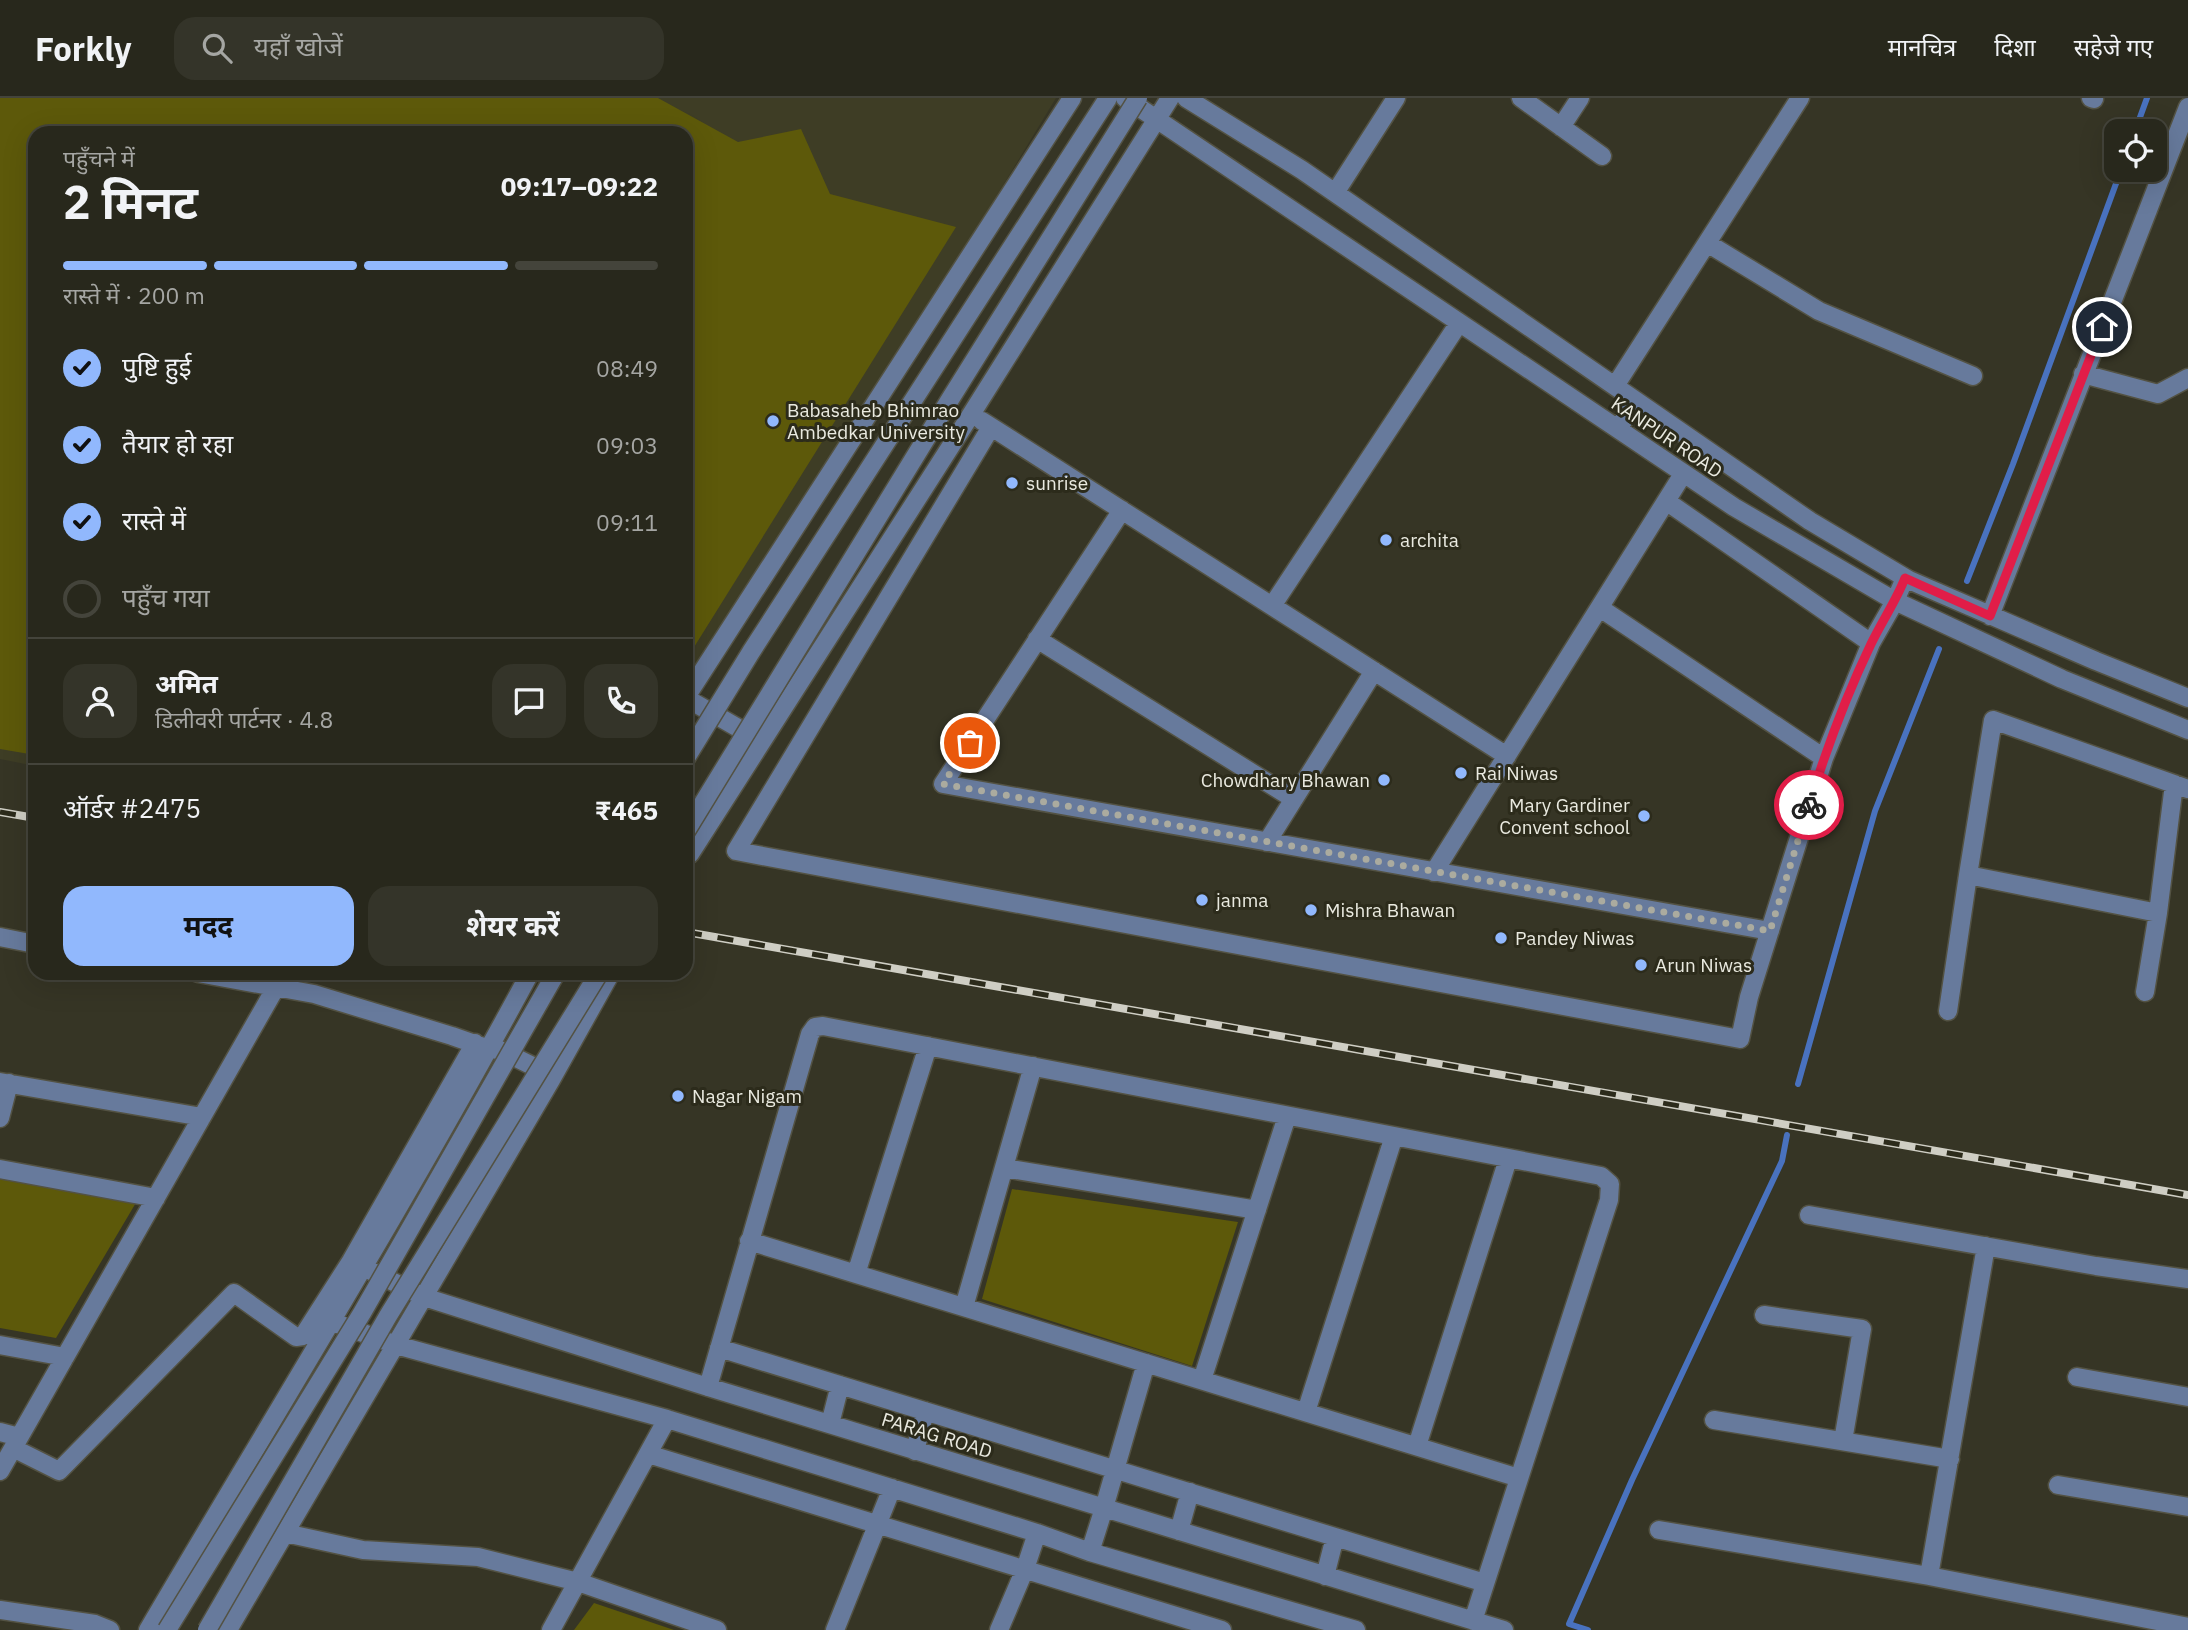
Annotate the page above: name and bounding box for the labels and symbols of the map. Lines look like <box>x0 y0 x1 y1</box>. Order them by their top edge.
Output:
pin <box>2072 297 2132 357</box>
street label: KANPUR ROAD <box>1607 391 1727 483</box>
place label: Babasaheb Bhimrao Ambedkar University <box>787 398 965 444</box>
marker: Babasaheb Bhimrao Ambedkar University <box>765 413 781 429</box>
place label: sunrise <box>1026 471 1088 495</box>
marker: sunrise <box>1004 475 1020 491</box>
place label: archita <box>1400 528 1459 552</box>
marker: archita <box>1378 532 1394 548</box>
pin <box>940 713 1000 773</box>
place label: Rai Niwas <box>1475 761 1558 785</box>
marker: Rai Niwas <box>1453 765 1469 781</box>
place label: Chowdhary Bhawan <box>1201 768 1370 792</box>
courier <box>1774 770 1844 840</box>
marker: Chowdhary Bhawan <box>1376 772 1392 788</box>
place label: Mary Gardiner Convent school <box>1499 793 1630 839</box>
marker: Mary Gardiner Convent school <box>1636 808 1652 824</box>
place label: janma <box>1216 888 1268 912</box>
marker: janma <box>1194 892 1210 908</box>
place label: Mishra Bhawan <box>1325 898 1455 922</box>
marker: Mishra Bhawan <box>1303 902 1319 918</box>
place label: Pandey Niwas <box>1515 926 1635 950</box>
marker: Pandey Niwas <box>1493 930 1509 946</box>
place label: Arun Niwas <box>1655 953 1752 977</box>
marker: Arun Niwas <box>1633 957 1649 973</box>
place label: Nagar Nigam <box>692 1084 802 1108</box>
marker: Nagar Nigam <box>670 1088 686 1104</box>
street label: PARAG ROAD <box>879 1407 995 1463</box>

